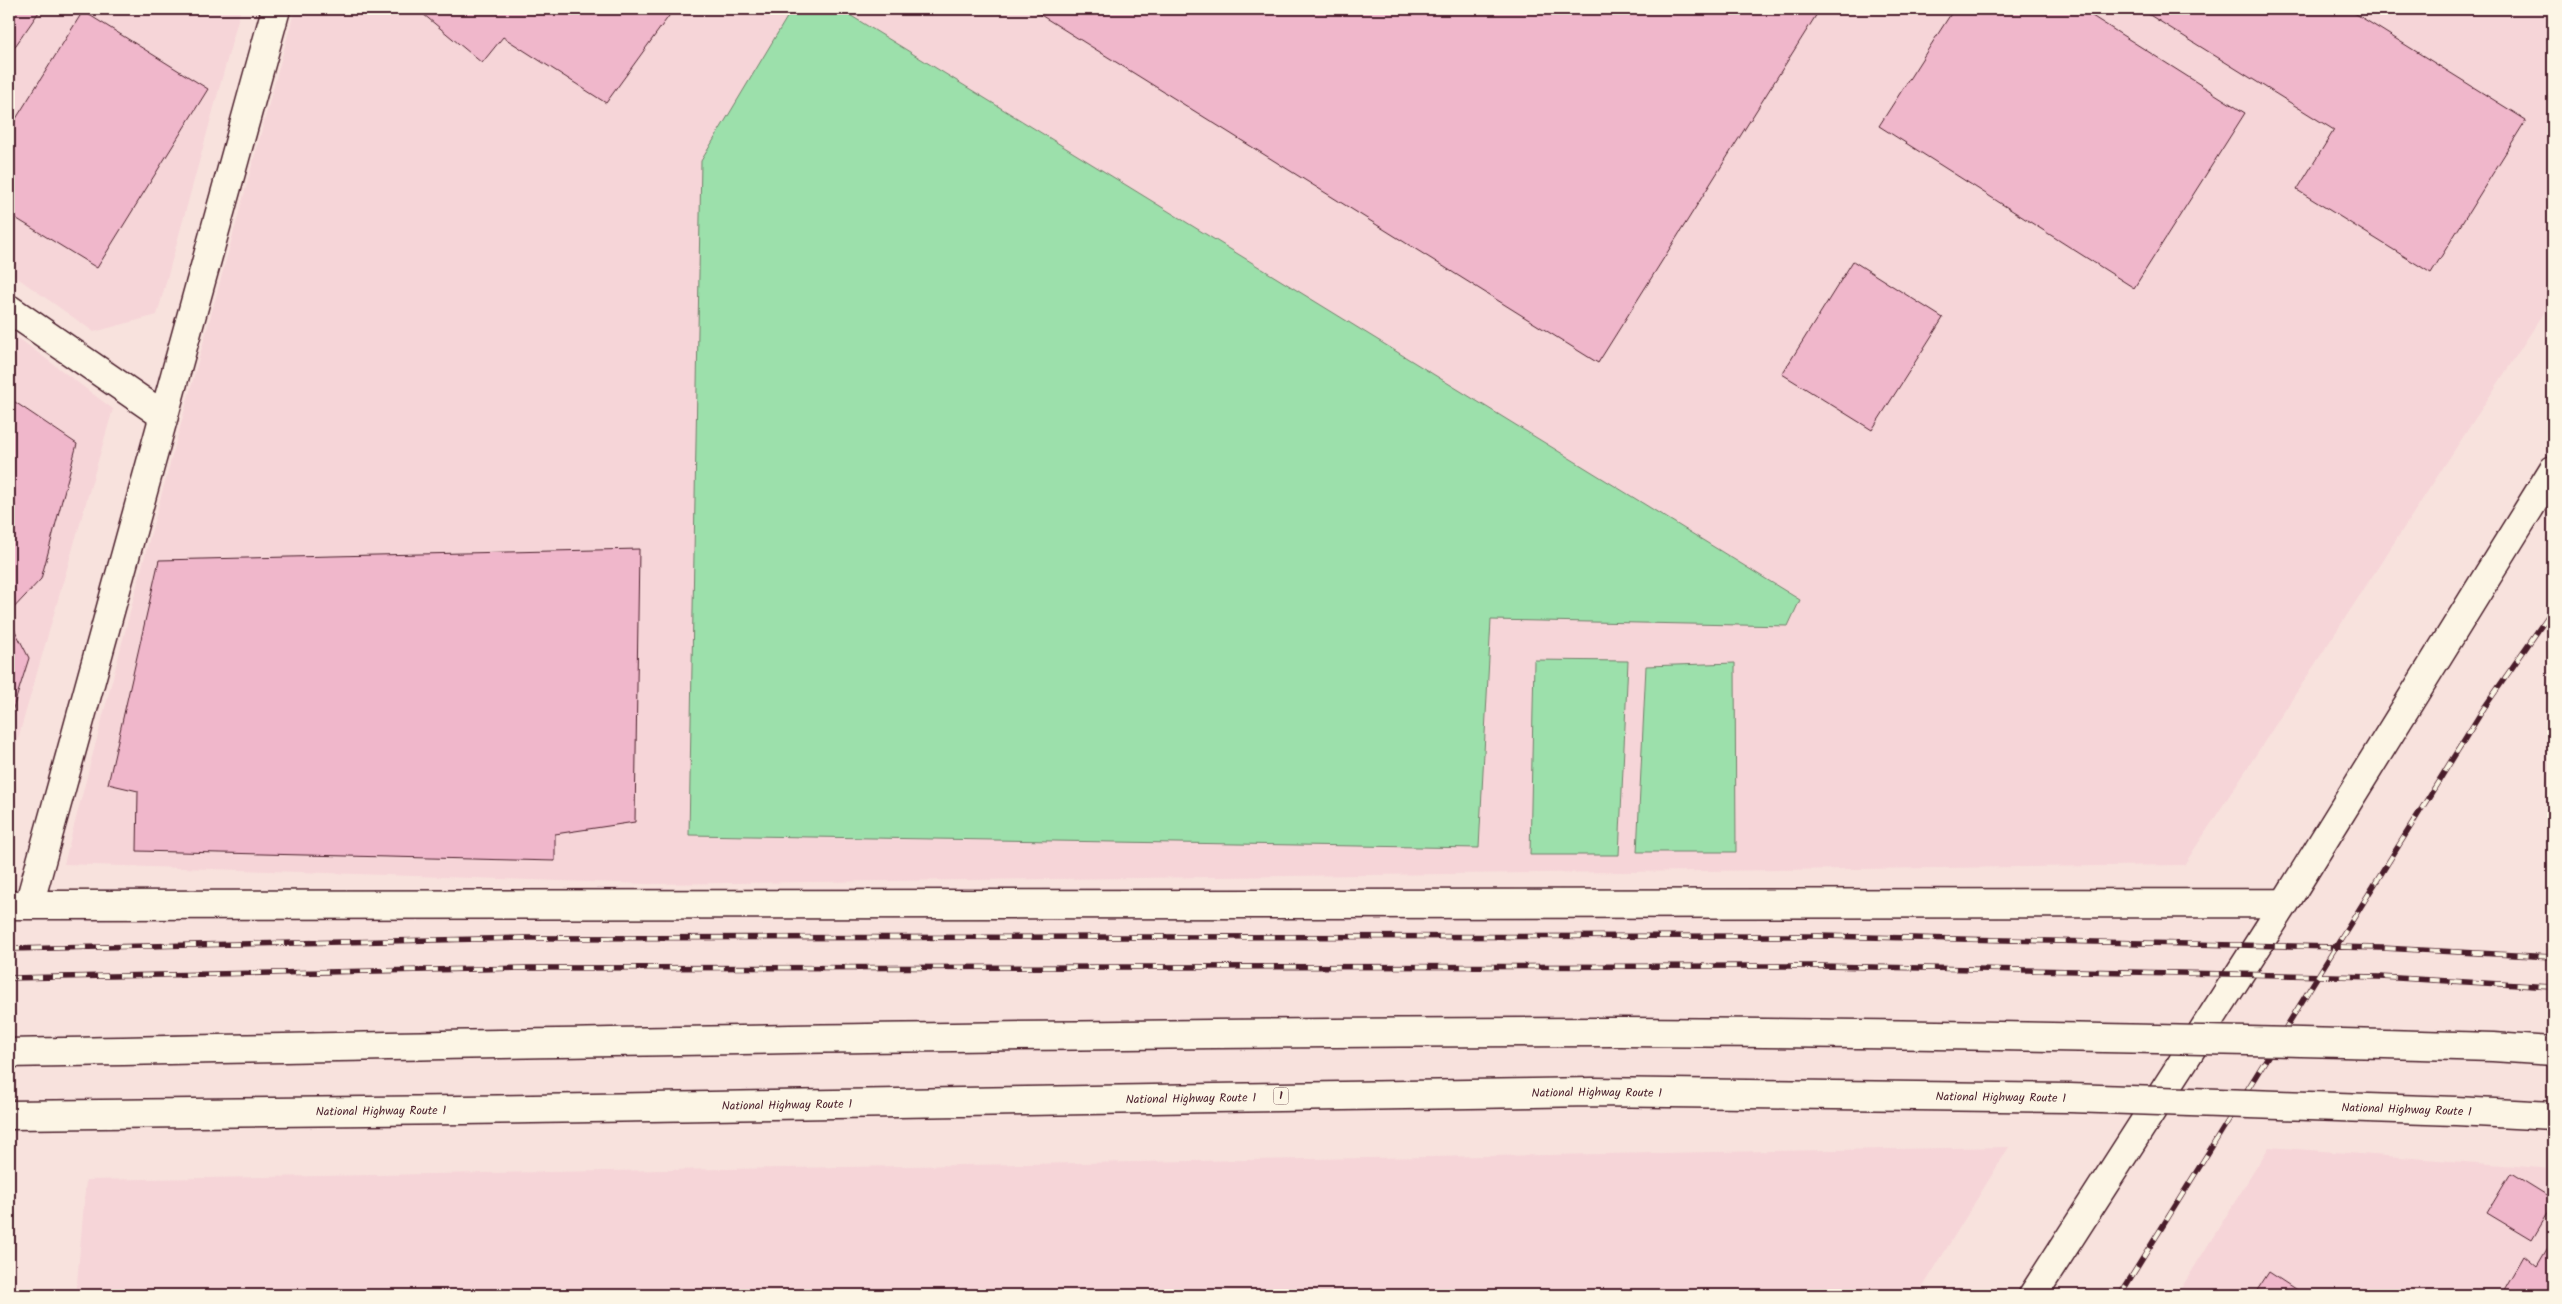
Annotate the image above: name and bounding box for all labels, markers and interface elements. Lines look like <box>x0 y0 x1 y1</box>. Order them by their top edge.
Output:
street label: National Highway Route 1 <box>1531 1082 1662 1102</box>
street label: National Highway Route 1 <box>1935 1087 2066 1107</box>
street label: National Highway Route 1 <box>1125 1088 1257 1109</box>
road number: 1 <box>1274 1088 1288 1104</box>
street label: National Highway Route 1 <box>721 1094 853 1115</box>
street label: National Highway Route 1 <box>2341 1098 2473 1121</box>
street label: National Highway Route 1 <box>316 1101 447 1121</box>

